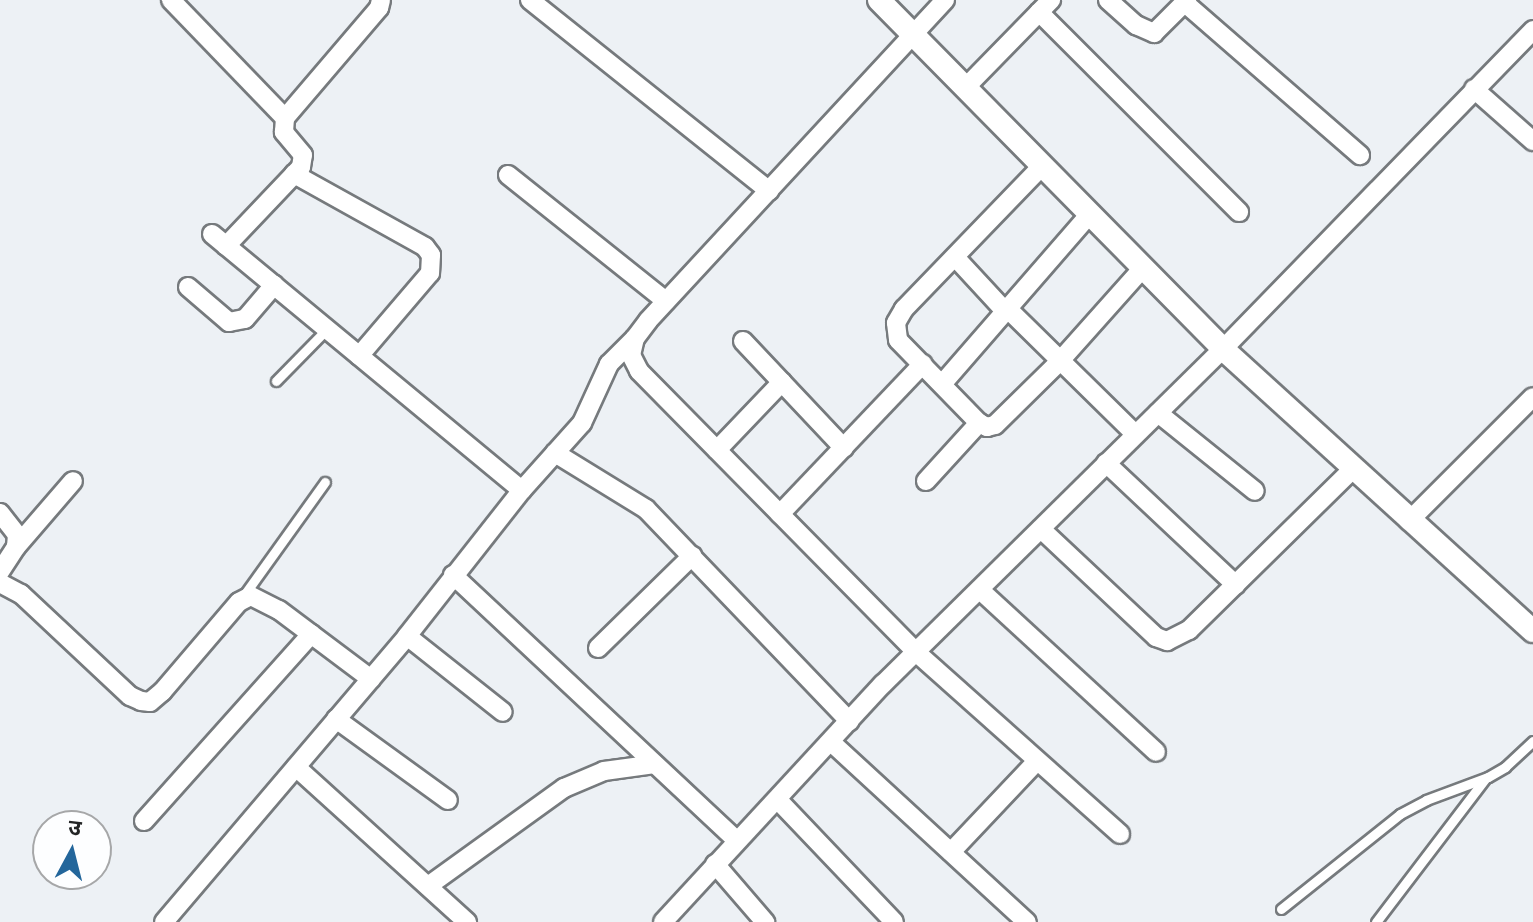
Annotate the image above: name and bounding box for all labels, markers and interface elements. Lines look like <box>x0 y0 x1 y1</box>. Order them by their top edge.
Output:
north arrow <box>32 810 112 890</box>
text: उ <box>67 813 83 842</box>

